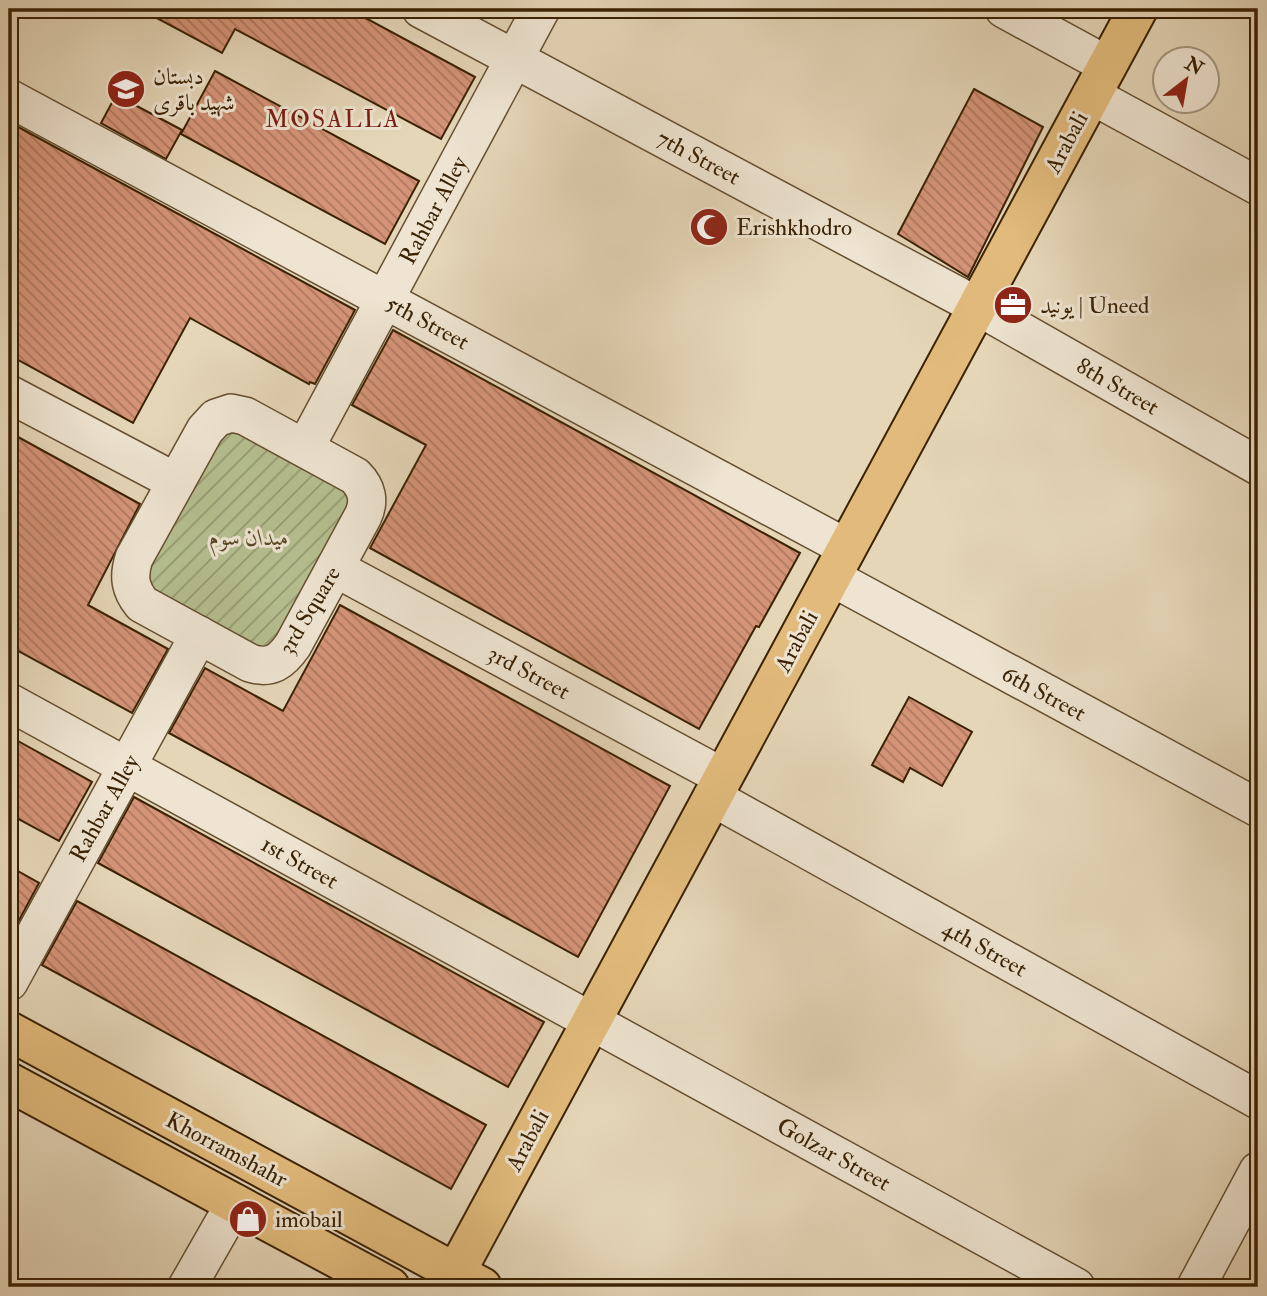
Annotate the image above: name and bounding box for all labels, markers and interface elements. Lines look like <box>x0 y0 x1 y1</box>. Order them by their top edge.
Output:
north arrow <box>1152 46 1222 116</box>
text: N <box>1180 51 1209 81</box>
place label: دبستان شهید باقری <box>153 62 235 117</box>
school or university icon: دبستان شهید باقری <box>105 68 147 110</box>
district label: MOSALLA <box>265 104 401 135</box>
street label: Arabali <box>1038 107 1095 179</box>
street label: 7th Street <box>652 123 745 191</box>
street label: Rahbar Alley <box>393 151 474 269</box>
mosque icon: Erishkhodro <box>688 206 730 248</box>
place label: Erishkhodro <box>736 213 852 242</box>
office icon: یونید | Uneed <box>992 284 1034 326</box>
street label: 5th Street <box>381 289 474 356</box>
place label: یونید | Uneed <box>1040 291 1149 320</box>
street label: 8th Street <box>1071 351 1164 422</box>
park label: میدان سوم <box>209 523 289 557</box>
street label: 3rd Square <box>272 561 347 660</box>
street label: Arabali <box>768 606 825 678</box>
street label: 3rd Street <box>483 639 575 706</box>
street label: 6th Street <box>997 659 1091 728</box>
street label: Rahbar Alley <box>63 749 146 867</box>
street label: 1st Street <box>256 829 343 895</box>
street label: 4th Street <box>937 913 1032 983</box>
street label: Khorramshahr <box>161 1105 293 1194</box>
street label: Arabali <box>499 1105 556 1177</box>
street label: Golzar Street <box>772 1111 896 1198</box>
shop icon: imobail <box>227 1198 269 1240</box>
place label: imobail <box>275 1205 343 1234</box>

